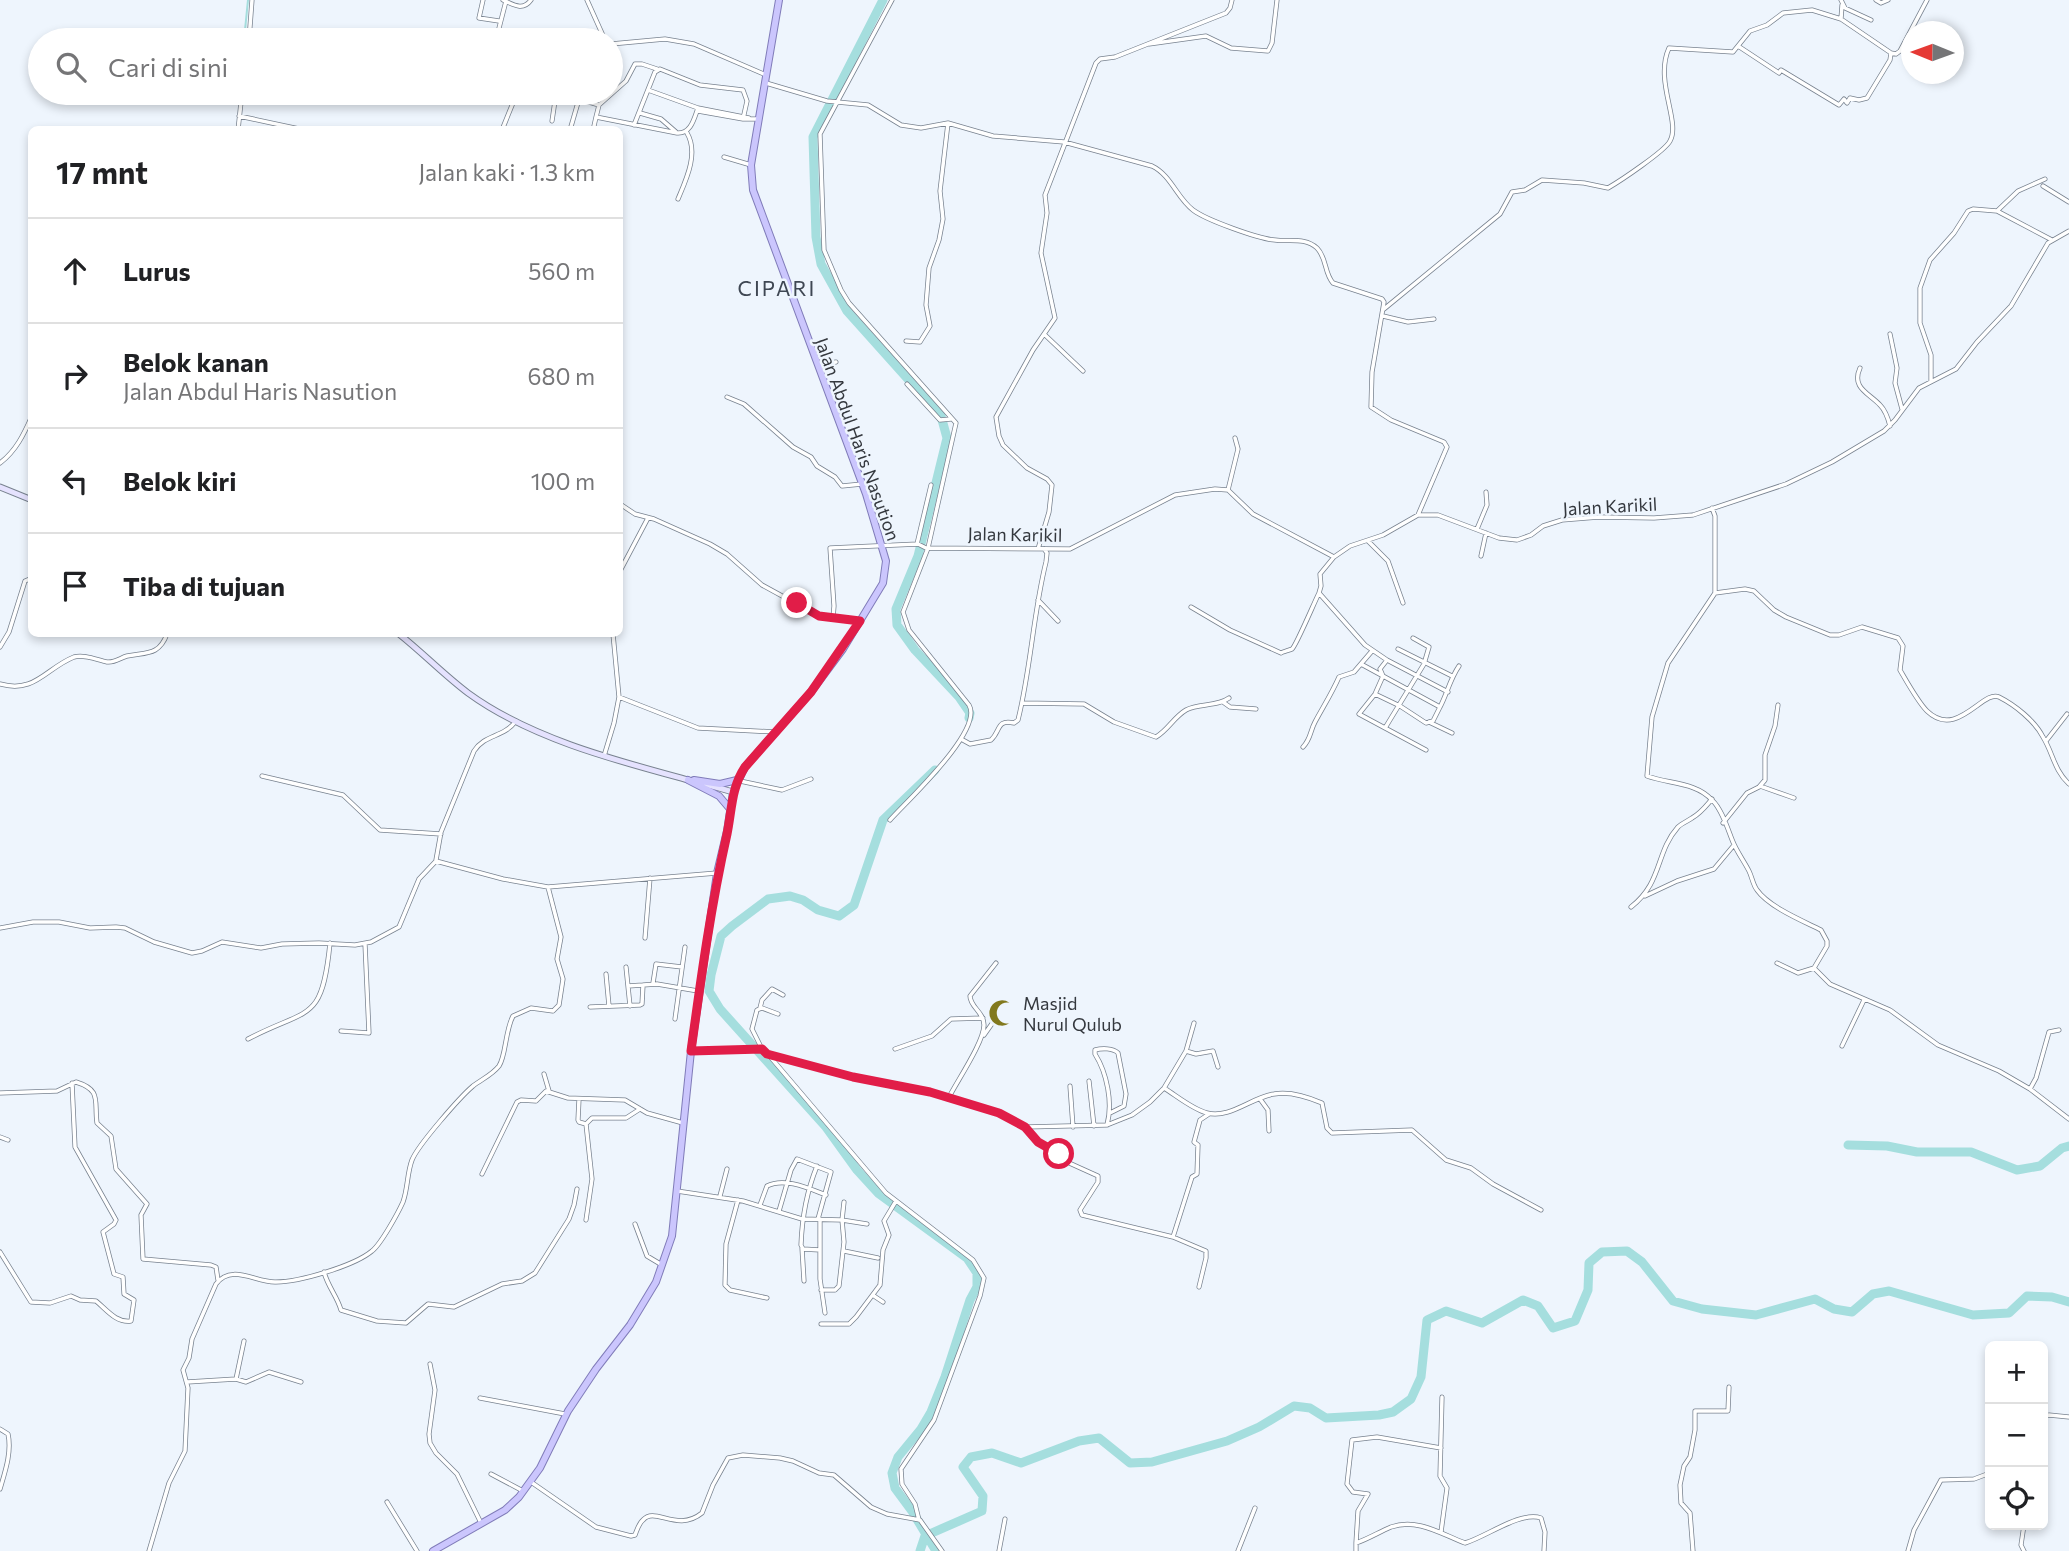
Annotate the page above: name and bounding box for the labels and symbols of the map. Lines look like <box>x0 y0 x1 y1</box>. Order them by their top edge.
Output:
north arrow <box>1901 21 1964 84</box>
district label: CIPARI <box>738 275 816 300</box>
street label: Jalan Abdul Haris Nasution <box>811 334 905 544</box>
street label: Jalan Karikil <box>1562 493 1658 519</box>
street label: Jalan Karikil <box>967 522 1063 546</box>
route end <box>781 587 812 618</box>
place label: Masjid Nurul Qulub <box>1023 992 1122 1035</box>
mosque icon: Masjid Nurul Qulub <box>987 998 1017 1028</box>
route start <box>1043 1138 1074 1169</box>

